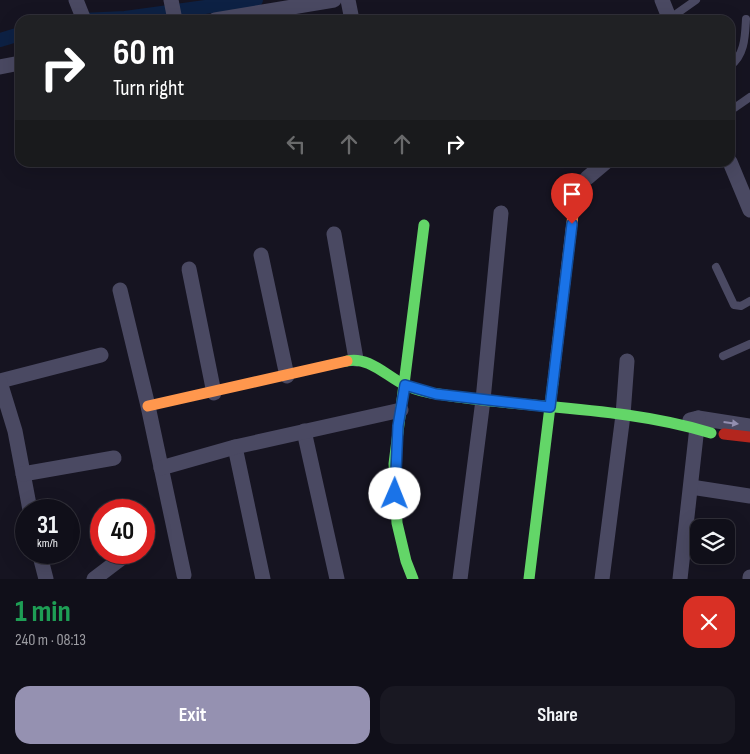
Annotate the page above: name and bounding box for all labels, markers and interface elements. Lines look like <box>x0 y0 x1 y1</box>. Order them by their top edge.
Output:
text: 60 m <box>113 32 175 75</box>
icon: right <box>30 35 95 100</box>
text: Turn right <box>113 75 184 102</box>
icon: left <box>282 130 310 158</box>
icon: ahead <box>335 130 363 158</box>
icon: ahead <box>388 130 416 158</box>
icon: right <box>441 130 469 158</box>
pin <box>551 173 593 224</box>
icon: arrive <box>558 180 586 208</box>
one-way arrow <box>724 419 740 427</box>
position arrow <box>368 467 420 519</box>
speed limit sign: 40 <box>90 499 155 564</box>
text: 31 <box>37 510 58 541</box>
map controls <box>690 519 735 564</box>
button: layers <box>690 519 735 564</box>
text: km/h <box>37 536 58 551</box>
text: 1 min <box>15 594 71 630</box>
button: close <box>683 596 735 648</box>
text: 240 m · 08:13 <box>15 631 86 650</box>
button: Exit <box>15 686 370 744</box>
button: Share <box>380 686 735 744</box>

